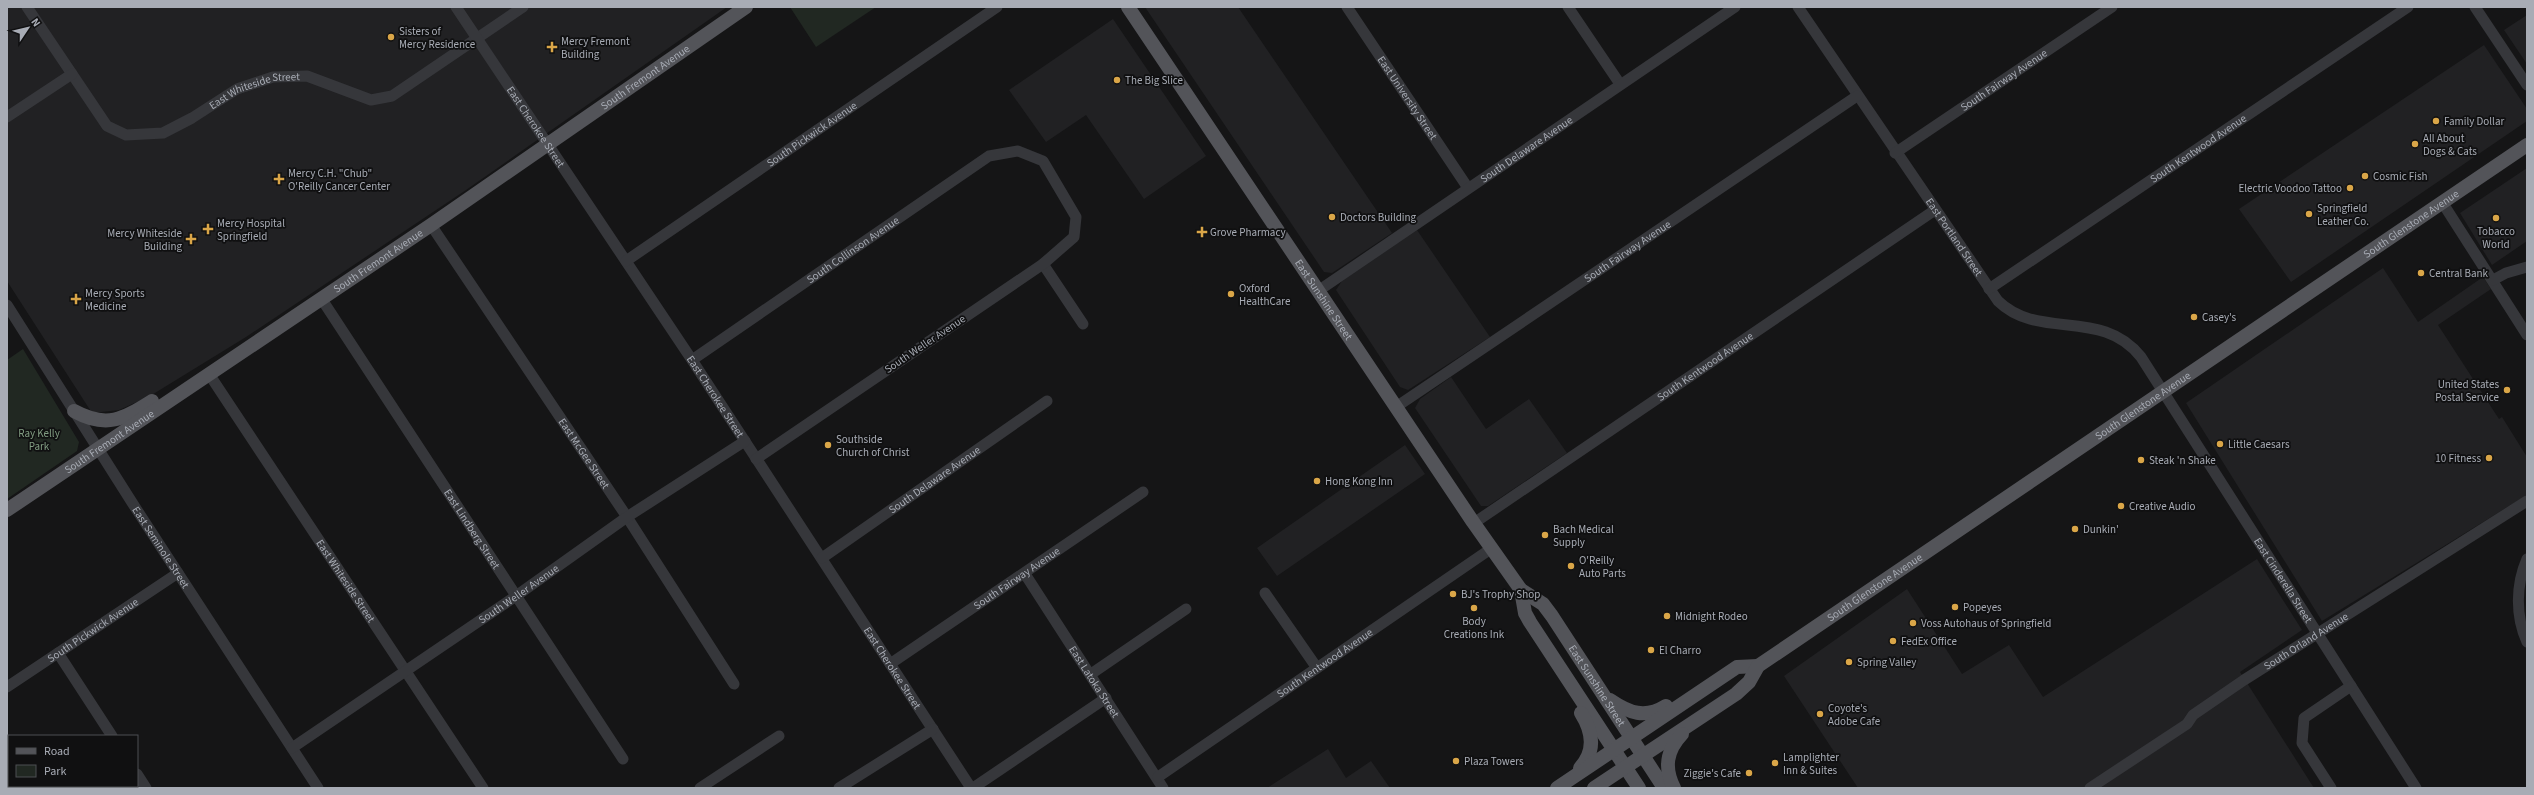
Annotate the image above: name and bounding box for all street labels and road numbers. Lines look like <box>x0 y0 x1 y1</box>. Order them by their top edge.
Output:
street label: South Fremont Avenue <box>597 41 693 113</box>
street label: South Fairway Avenue <box>1957 45 2051 115</box>
street label: East University Street <box>1374 53 1441 143</box>
street label: East Whiteside Street <box>206 69 300 113</box>
street label: East Cherokee Street <box>503 83 569 171</box>
street label: South Pickwick Avenue <box>763 97 860 170</box>
street label: South Kentwood Avenue <box>2147 110 2250 186</box>
street label: South Delaware Avenue <box>1477 112 1576 186</box>
street label: South Glenstone Avenue <box>2360 186 2462 261</box>
street label: East Portland Street <box>1922 195 1986 279</box>
street label: South Collinson Avenue <box>804 212 902 287</box>
street label: South Fairway Avenue <box>1581 216 1674 286</box>
street label: South Fremont Avenue <box>330 225 426 296</box>
street label: East Sunshine Street <box>1291 256 1357 343</box>
street label: South Weller Avenue <box>882 311 969 377</box>
street label: South Kentwood Avenue <box>1654 328 1756 404</box>
street label: East Cherokee Street <box>683 352 748 441</box>
street label: South Glenstone Avenue <box>2092 367 2194 443</box>
street label: South Fremont Avenue <box>61 406 157 477</box>
street label: East McGee Street <box>555 415 614 492</box>
street label: South Delaware Avenue <box>885 442 984 517</box>
street label: East Lindberg Street <box>441 486 504 572</box>
street label: East Seminole Street <box>129 503 193 591</box>
street label: East Cinderella Street <box>2250 534 2316 626</box>
street label: East Whiteside Street <box>313 536 379 626</box>
street label: South Fairway Avenue <box>970 543 1063 613</box>
street label: South Glenstone Avenue <box>1824 549 1926 625</box>
street label: South Weller Avenue <box>475 560 562 627</box>
street label: South Pickwick Avenue <box>44 594 142 666</box>
street label: South Orland Avenue <box>2261 608 2351 673</box>
street label: East Cherokee Street <box>860 624 925 712</box>
street label: South Kentwood Avenue <box>1274 624 1376 701</box>
street label: East Sunshine Street <box>1565 642 1629 729</box>
street label: East Latoka Street <box>1066 643 1123 721</box>

